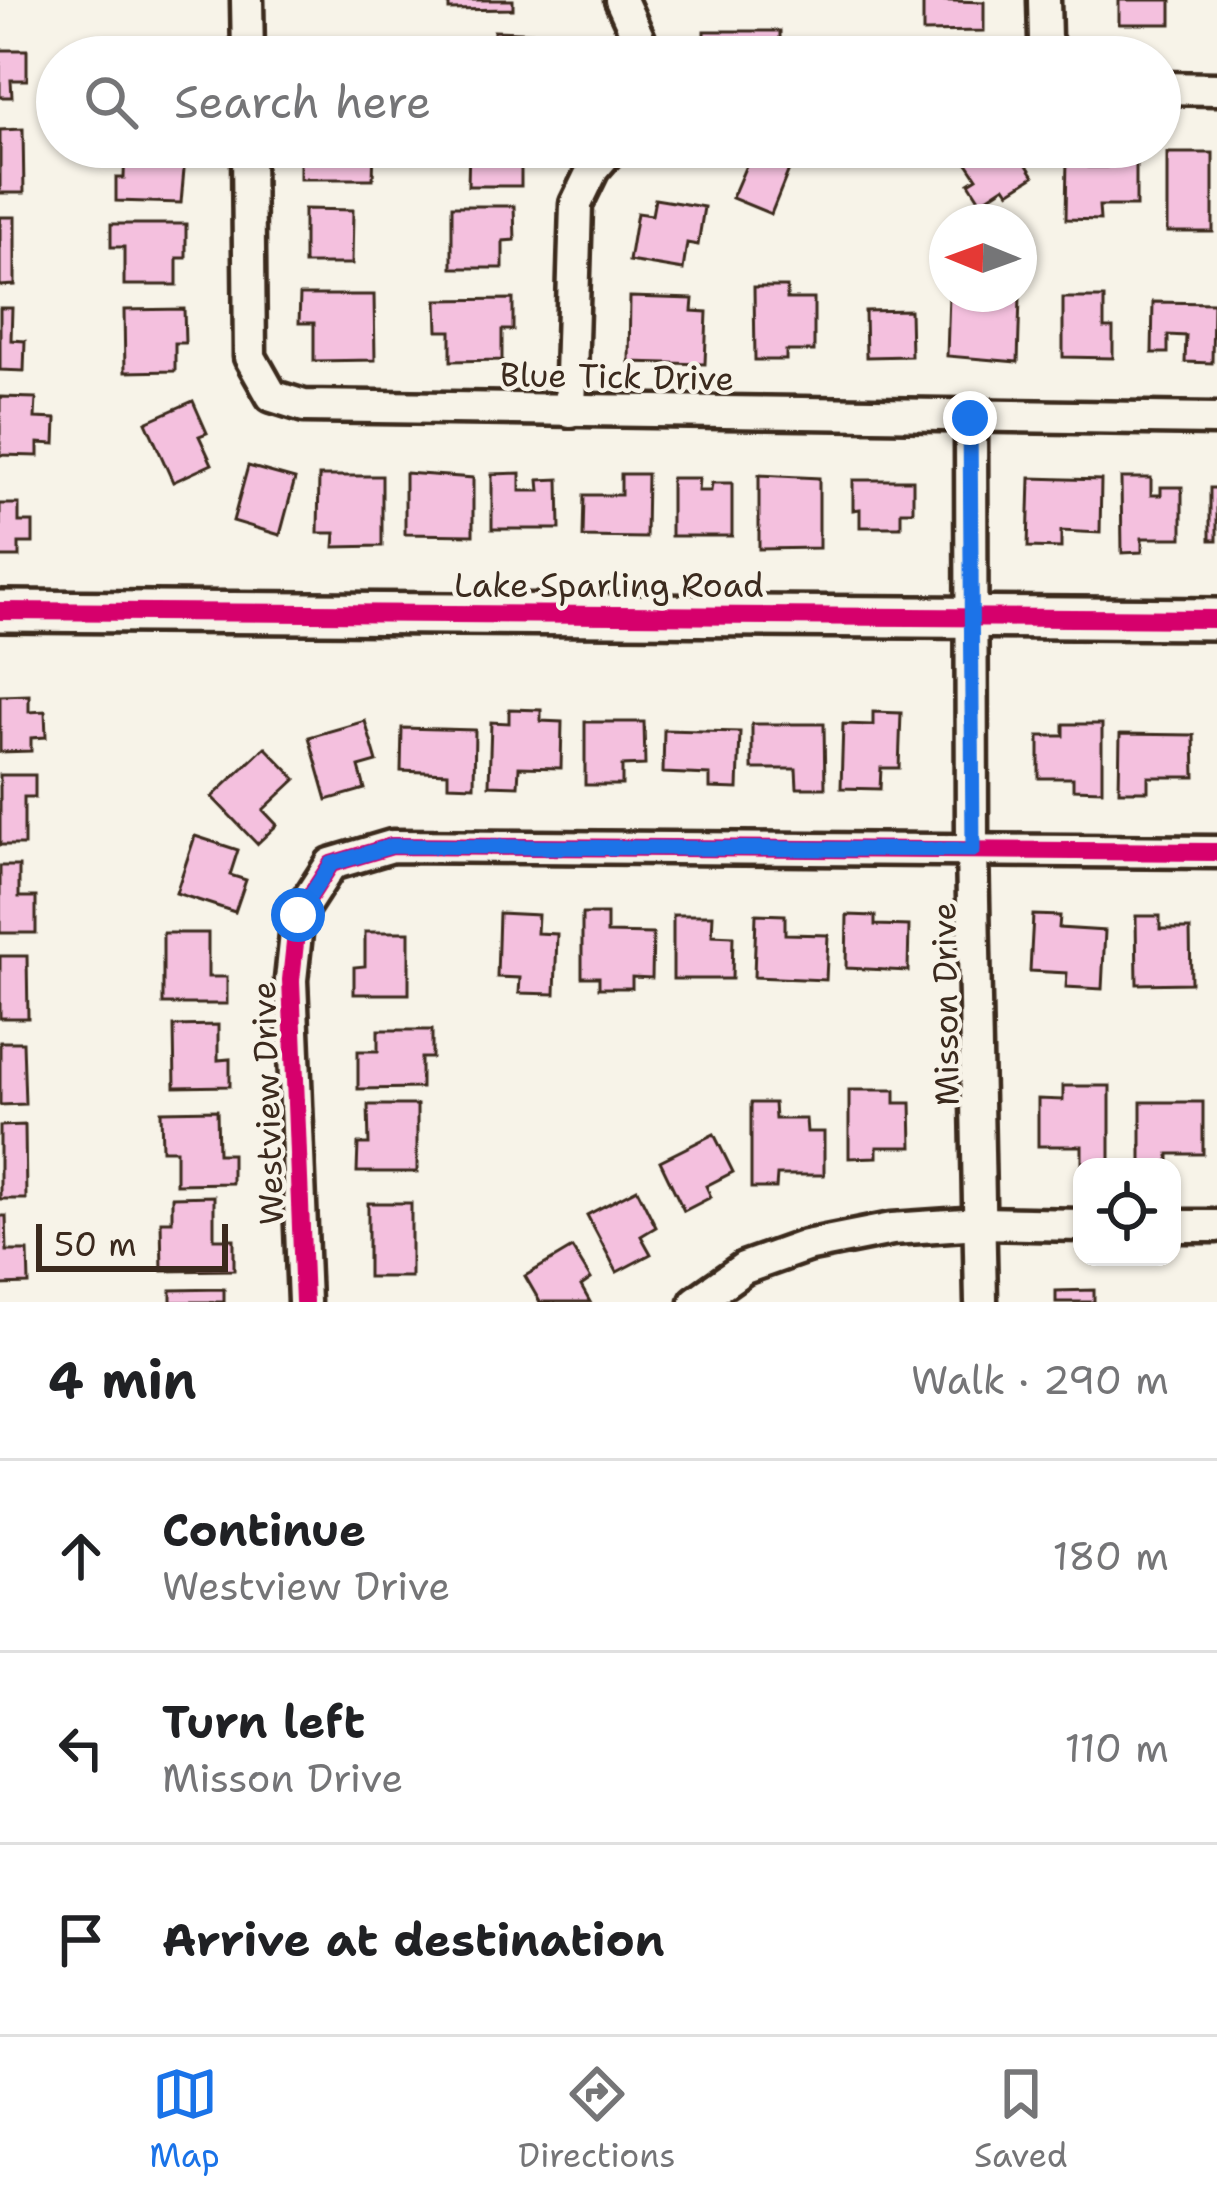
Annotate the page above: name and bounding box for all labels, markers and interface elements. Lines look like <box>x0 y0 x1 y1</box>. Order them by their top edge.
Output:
search box <box>36 36 1181 168</box>
icon: search <box>78 69 144 135</box>
text: Search here <box>174 72 431 132</box>
north arrow <box>929 204 1037 312</box>
street label: Blue Tick Drive <box>500 352 734 401</box>
route end <box>943 391 997 445</box>
street label: Lake Sparling Road <box>454 563 764 608</box>
route start <box>271 888 325 942</box>
street label: Misson Drive <box>921 902 970 1106</box>
street label: Westview Drive <box>241 980 294 1226</box>
map controls <box>1073 1158 1181 1266</box>
button: locate <box>1073 1158 1181 1266</box>
scale bar <box>36 1218 228 1271</box>
text: 50 m <box>54 1222 137 1267</box>
text: 4 min <box>48 1346 197 1414</box>
text: Walk · 290 m <box>911 1354 1169 1406</box>
text: Continue <box>162 1500 366 1560</box>
icon: ahead <box>48 1523 114 1589</box>
text: 180 m <box>1053 1530 1169 1582</box>
text: Westview Drive <box>162 1560 450 1612</box>
text: Turn left <box>162 1692 365 1752</box>
icon: left <box>48 1715 114 1781</box>
text: 110 m <box>1065 1722 1169 1774</box>
text: Misson Drive <box>162 1752 403 1804</box>
icon: arrive <box>48 1907 114 1973</box>
text: Arrive at destination <box>162 1910 665 1970</box>
tab: Map <box>149 2061 220 2178</box>
tab: Directions <box>518 2061 676 2178</box>
tab: Saved <box>974 2061 1068 2178</box>

